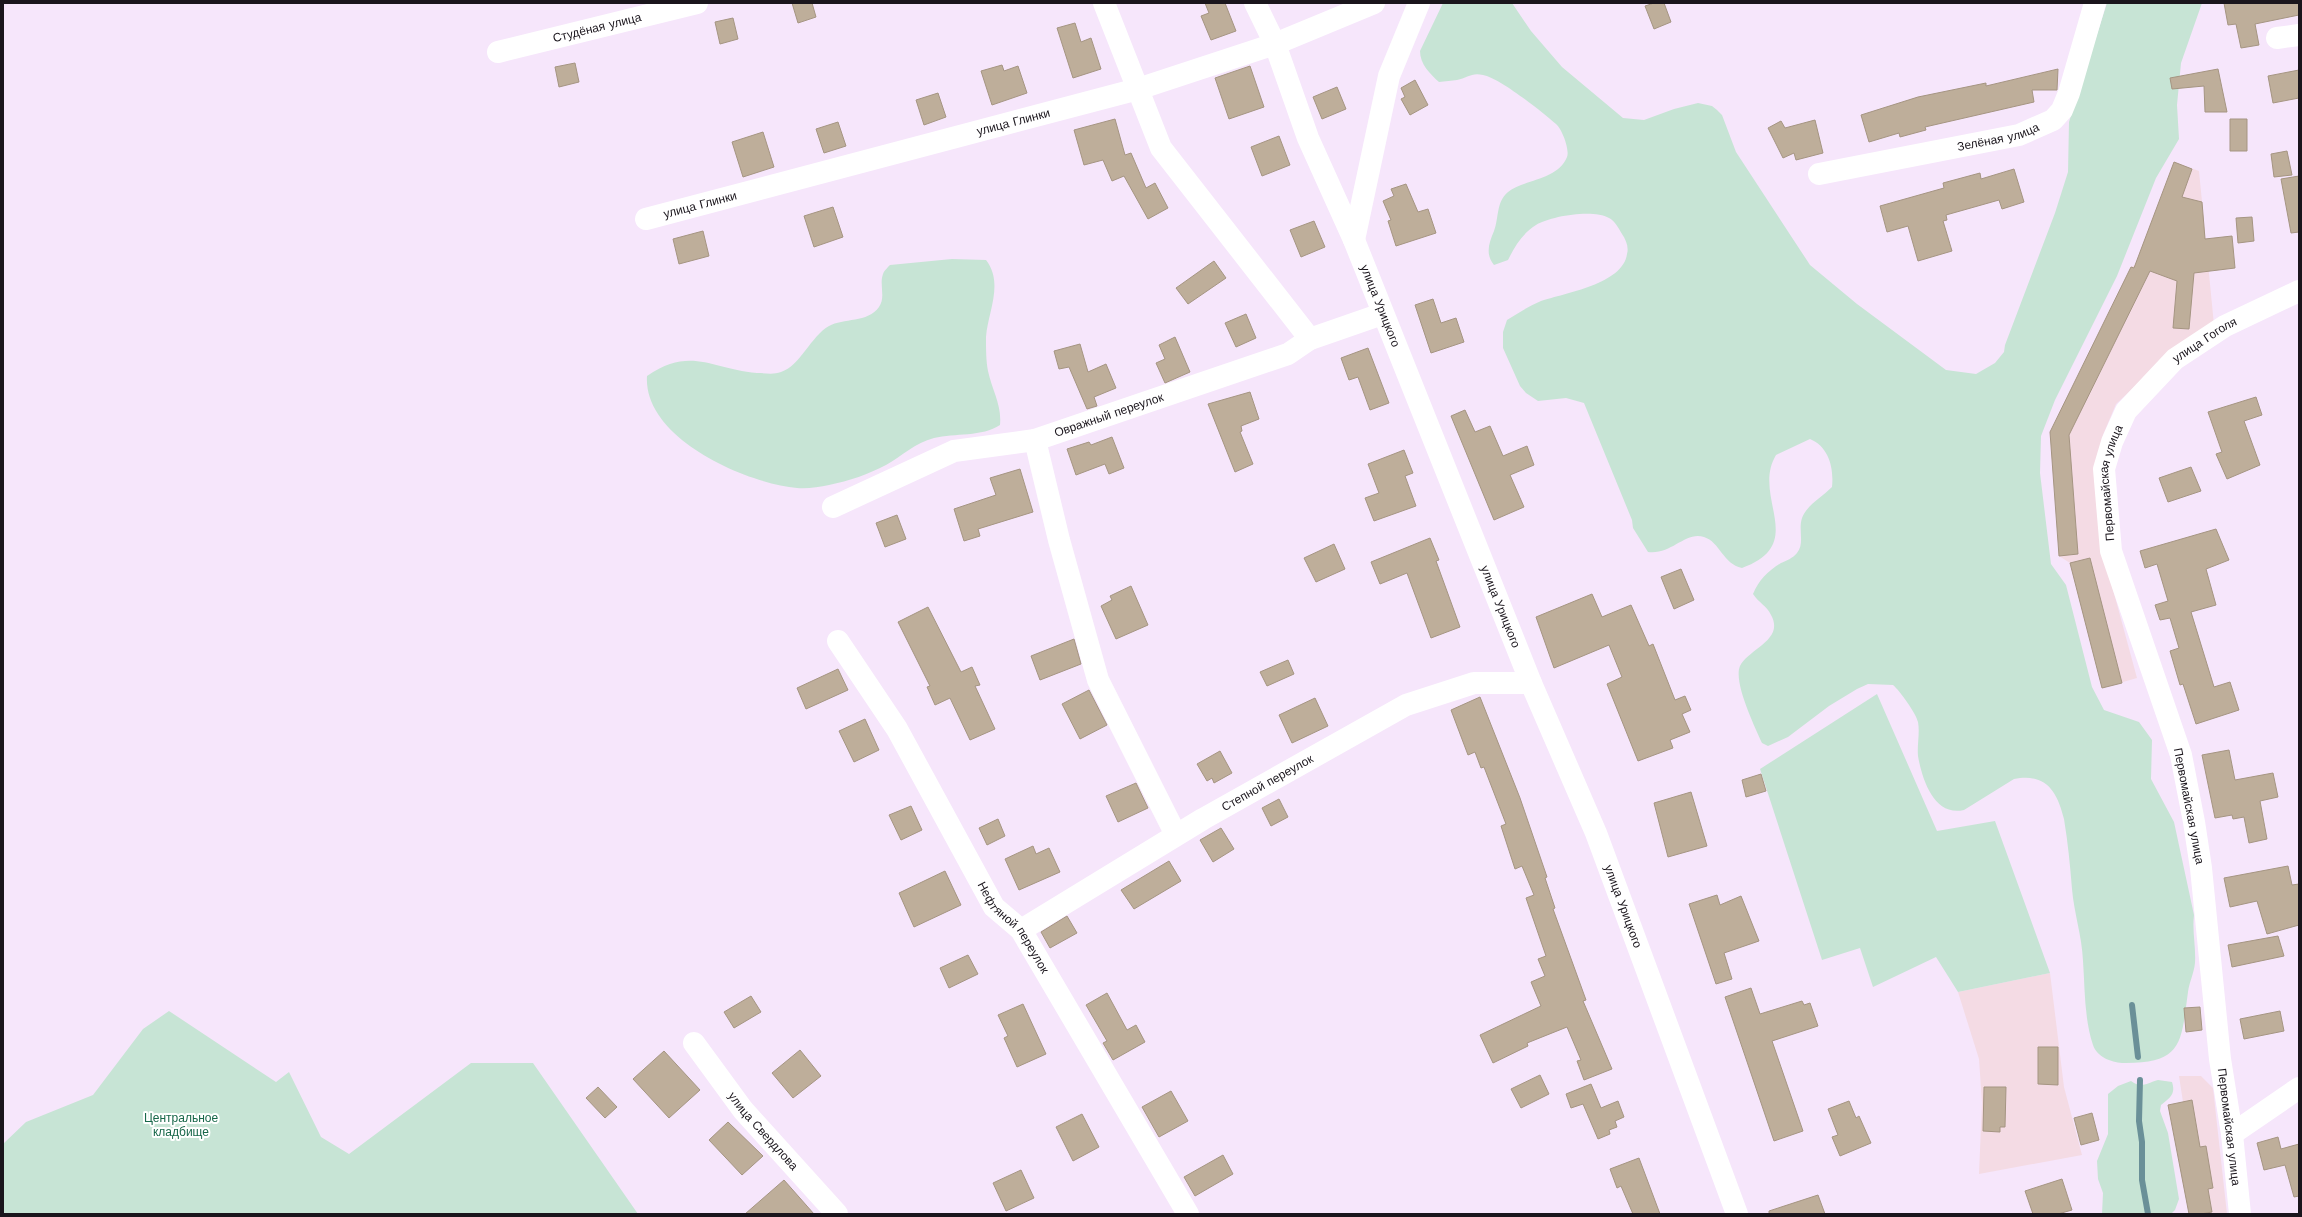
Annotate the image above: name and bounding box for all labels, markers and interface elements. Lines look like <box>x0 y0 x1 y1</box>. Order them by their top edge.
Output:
street label: Студёная улица <box>551 10 643 45</box>
street label: улица Глинки <box>975 106 1052 138</box>
street label: Зелёная улица <box>1956 120 2042 154</box>
street label: улица Глинки <box>662 188 738 221</box>
street label: улица Урицкого <box>1358 263 1403 349</box>
street label: улица Гоголя <box>2170 314 2239 366</box>
street label: Овражный переулок <box>1052 390 1166 440</box>
street label: Первомайская улица <box>2097 422 2126 542</box>
street label: улица Урицкого <box>1478 564 1523 650</box>
street label: Первомайская улица <box>2171 747 2207 866</box>
street label: Степной переулок <box>1219 751 1316 814</box>
street label: улица Урицкого <box>1601 863 1645 950</box>
street label: Нефтяной переулок <box>975 879 1052 976</box>
street label: Первомайская улица <box>2215 1067 2243 1187</box>
street label: улица Свердлова <box>725 1089 801 1173</box>
park label: Центральное кладбище <box>144 1111 218 1139</box>

